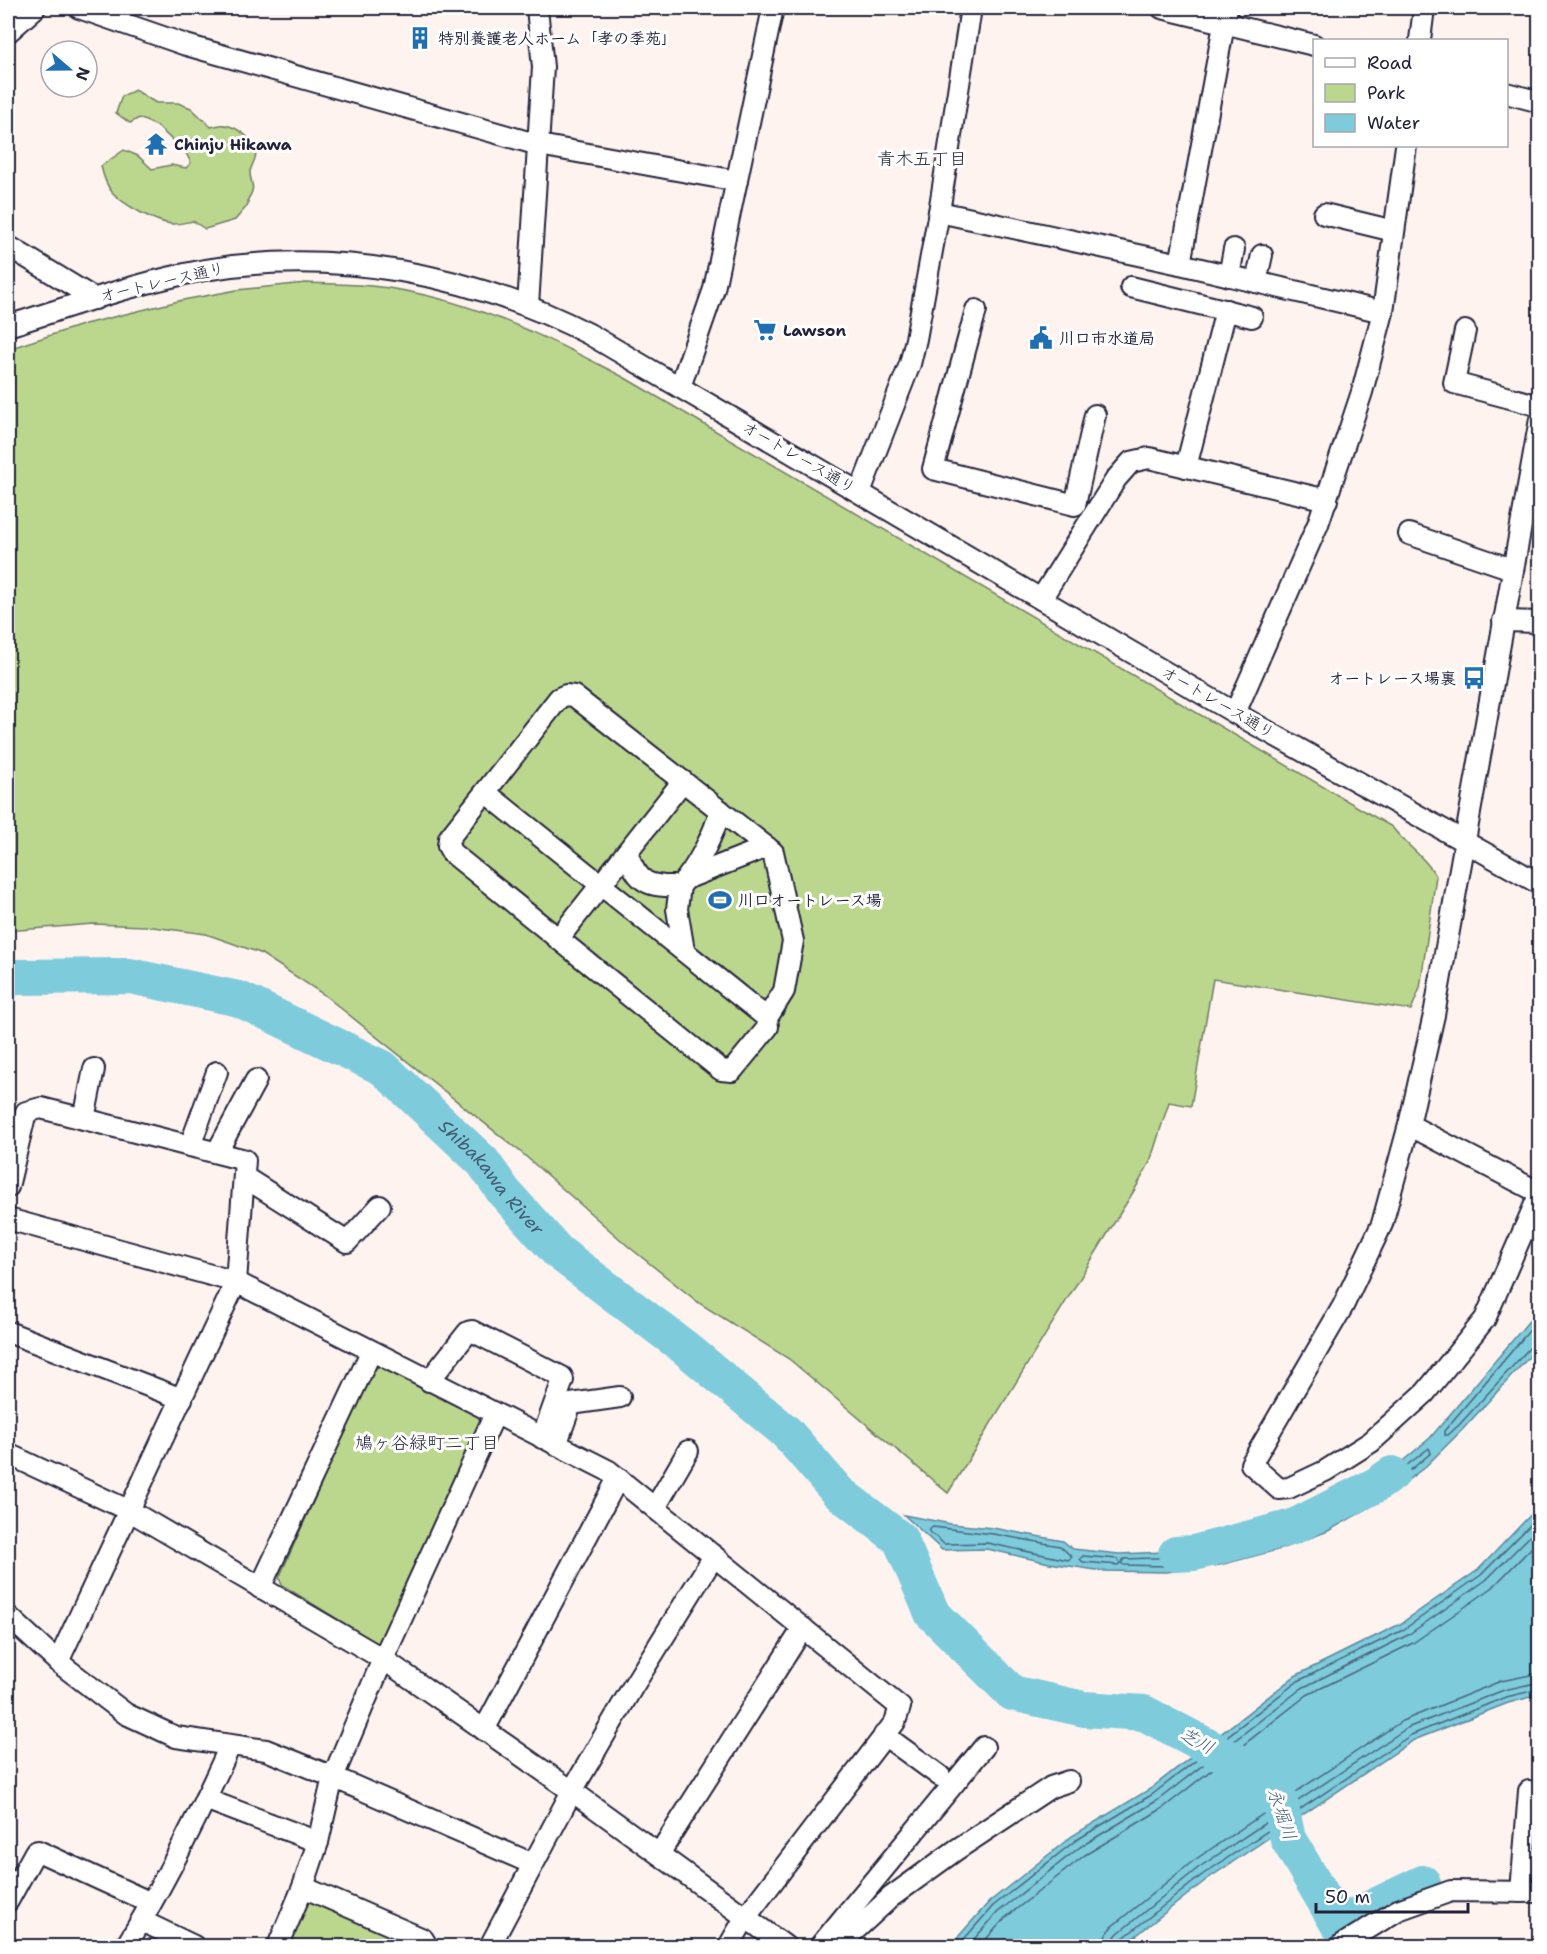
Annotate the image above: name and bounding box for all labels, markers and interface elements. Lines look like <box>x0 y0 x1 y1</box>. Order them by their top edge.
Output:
building icon: 特別養護老人ホーム「孝の季苑」 <box>407 25 433 51</box>
place label: 特別養護老人ホーム「孝の季苑」 <box>438 28 677 49</box>
north arrow <box>39 39 99 99</box>
legend <box>1313 39 1508 147</box>
text: Road <box>1367 51 1412 75</box>
text: N <box>71 64 95 84</box>
text: Park <box>1367 81 1406 105</box>
text: Water <box>1367 111 1420 135</box>
temple icon: Chinju Hikawa <box>143 131 169 157</box>
place label: Chinju Hikawa <box>174 134 292 155</box>
district label: 青木五丁目 <box>877 147 967 171</box>
street label: オートレース通り <box>97 257 227 307</box>
supermarket icon: Lawson <box>752 317 778 343</box>
place label: Lawson <box>783 320 846 341</box>
public building icon: 川口市水道局 <box>1028 325 1054 351</box>
place label: 川口市水道局 <box>1059 328 1155 349</box>
street label: オートレース通り <box>738 416 860 498</box>
street label: オートレース通り <box>1157 661 1279 743</box>
bus stop icon: オートレース場裏 <box>1461 665 1487 691</box>
place label: オートレース場裏 <box>1328 668 1456 689</box>
sports icon: 川口オートレース場 <box>707 887 733 913</box>
place label: 川口オートレース場 <box>738 890 882 911</box>
water label: Shibakawa River <box>433 1114 549 1241</box>
district label: 鳩ヶ谷緑町二丁目 <box>355 1431 499 1455</box>
water label: 芝川 <box>1175 1722 1219 1760</box>
water label: 永堀川 <box>1262 1785 1302 1843</box>
scale bar <box>1316 1876 1468 1914</box>
text: 50 m <box>1325 1885 1370 1909</box>

